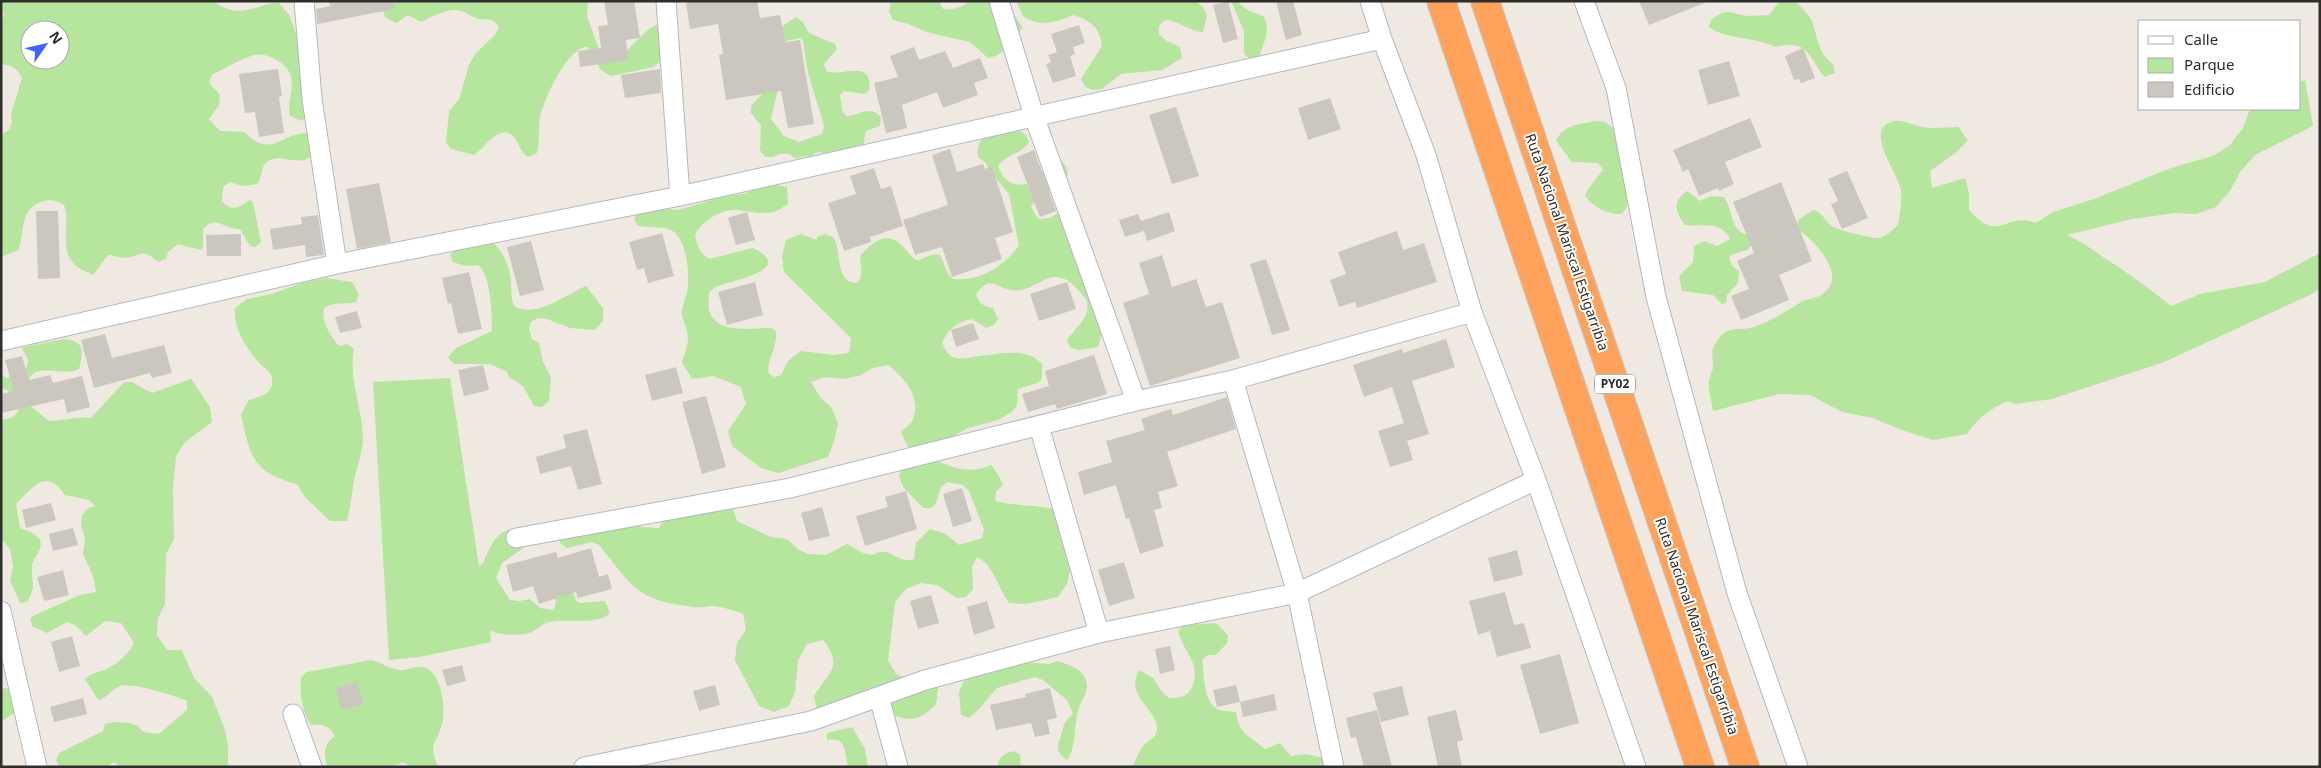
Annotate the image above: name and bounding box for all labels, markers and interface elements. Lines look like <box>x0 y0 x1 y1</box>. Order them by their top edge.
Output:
north arrow <box>20 20 70 70</box>
legend <box>2138 20 2301 110</box>
text: N <box>45 27 67 47</box>
text: Calle <box>2184 29 2218 49</box>
text: Parque <box>2184 54 2234 74</box>
text: Edificio <box>2184 79 2235 99</box>
street label: Ruta Nacional Mariscal Estigarribia <box>1521 131 1614 353</box>
road number: PY02 <box>1595 374 1635 394</box>
street label: Ruta Nacional Mariscal Estigarribia <box>1651 515 1744 737</box>

